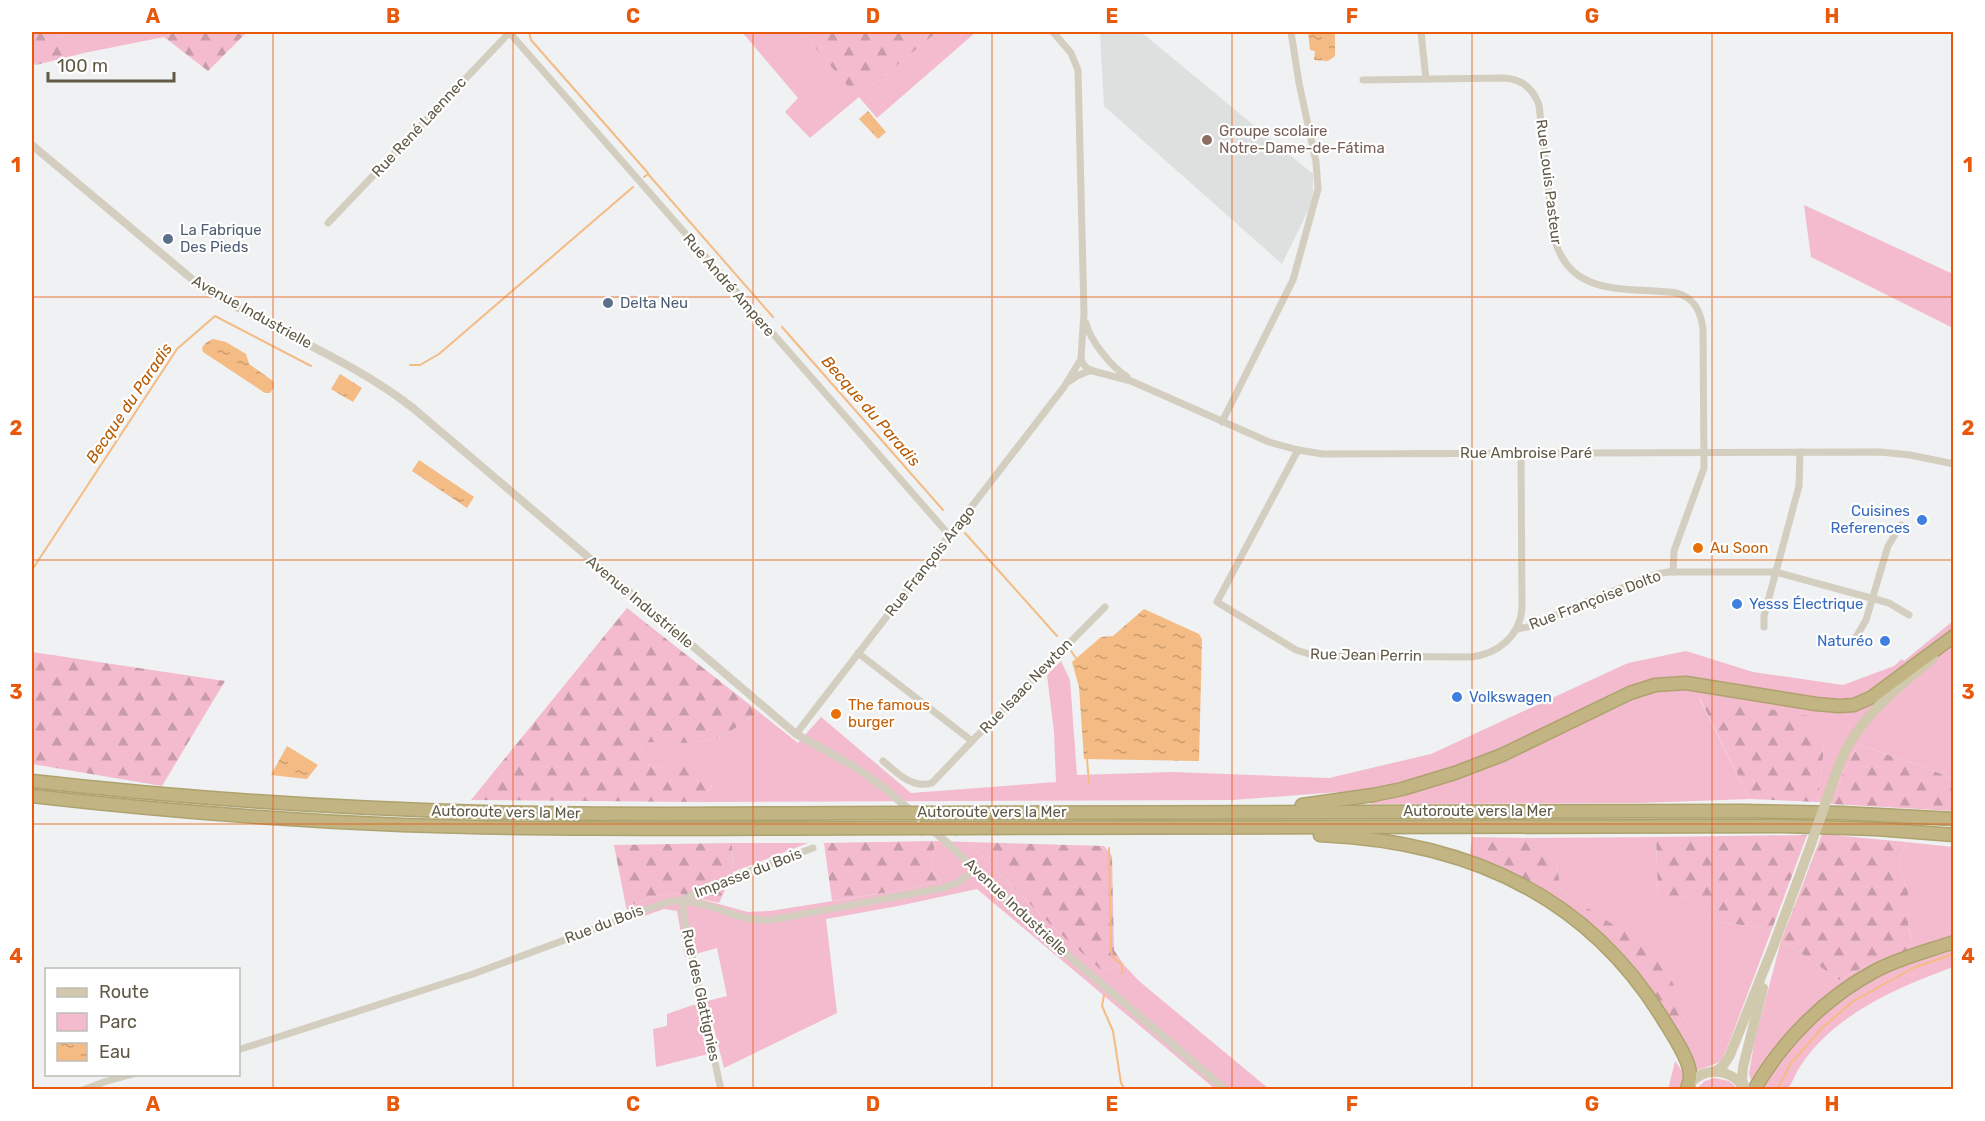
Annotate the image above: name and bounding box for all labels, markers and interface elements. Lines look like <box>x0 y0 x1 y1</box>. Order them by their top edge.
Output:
text: A <box>146 4 161 28</box>
text: B <box>386 4 400 28</box>
text: C <box>626 4 640 28</box>
text: D <box>866 4 880 28</box>
text: E <box>1106 4 1118 28</box>
text: F <box>1346 4 1358 28</box>
text: G <box>1585 4 1599 28</box>
text: H <box>1825 4 1839 28</box>
scale bar <box>48 45 174 83</box>
text: 100 m <box>57 55 108 77</box>
street label: Rue René Laennec <box>368 73 470 181</box>
street label: Rue Louis Pasteur <box>1532 118 1566 246</box>
place label: Groupe scolaire Notre-Dame-de-Fátima <box>1219 122 1385 157</box>
marker: Groupe scolaire Notre-Dame-de-Fátima <box>1200 133 1214 147</box>
text: 1 <box>11 153 21 177</box>
text: 1 <box>1963 153 1973 177</box>
place label: La Fabrique Des Pieds <box>180 221 262 256</box>
street label: Rue André Ampere <box>679 230 779 340</box>
marker: La Fabrique Des Pieds <box>161 232 175 246</box>
street label: Avenue Industrielle <box>189 272 315 352</box>
place label: Delta Neu <box>620 294 688 312</box>
marker: Delta Neu <box>601 296 615 310</box>
water label: Becque du Paradis <box>82 339 176 467</box>
water label: Becque du Paradis <box>818 352 924 470</box>
text: 2 <box>10 416 23 440</box>
text: 2 <box>1962 416 1975 440</box>
street label: Rue Ambroise Paré <box>1460 444 1592 462</box>
street label: Rue François Arago <box>881 502 979 620</box>
place label: Cuisines References <box>1831 502 1910 537</box>
marker: Cuisines References <box>1915 513 1929 527</box>
place label: Au Soon <box>1710 539 1768 557</box>
marker: Au Soon <box>1691 541 1705 555</box>
street label: Avenue Industrielle <box>583 552 697 652</box>
street label: Rue Françoise Dolto <box>1527 567 1663 633</box>
place label: Yesss Électrique <box>1749 595 1863 613</box>
marker: Yesss Électrique <box>1730 597 1744 611</box>
place label: Naturéo <box>1817 632 1873 650</box>
marker: Naturéo <box>1878 634 1892 648</box>
street label: Rue Isaac Newton <box>976 635 1076 737</box>
street label: Rue Jean Perrin <box>1310 645 1422 665</box>
text: 3 <box>9 680 23 704</box>
text: 3 <box>1961 680 1975 704</box>
place label: Volkswagen <box>1469 688 1552 706</box>
marker: Volkswagen <box>1450 690 1464 704</box>
place label: The famous burger <box>848 696 930 731</box>
marker: The famous burger <box>829 707 843 721</box>
street label: Autoroute vers la Mer <box>431 802 581 822</box>
street label: Autoroute vers la Mer <box>1403 802 1553 820</box>
street label: Autoroute vers la Mer <box>917 803 1067 821</box>
street label: Impasse du Bois <box>692 844 805 902</box>
street label: Avenue Industrielle <box>961 855 1071 959</box>
street label: Rue du Bois <box>562 901 646 947</box>
street label: Rue des Glattignies <box>678 927 724 1063</box>
text: 4 <box>9 944 23 968</box>
text: 4 <box>1961 944 1975 968</box>
legend <box>45 968 240 1076</box>
text: Route <box>99 981 149 1003</box>
text: Parc <box>99 1011 137 1033</box>
text: Eau <box>99 1041 131 1063</box>
text: A <box>146 1092 161 1116</box>
text: B <box>386 1092 400 1116</box>
text: C <box>626 1092 640 1116</box>
text: D <box>866 1092 880 1116</box>
text: E <box>1106 1092 1118 1116</box>
text: F <box>1346 1092 1358 1116</box>
text: G <box>1585 1092 1599 1116</box>
text: H <box>1825 1092 1839 1116</box>

